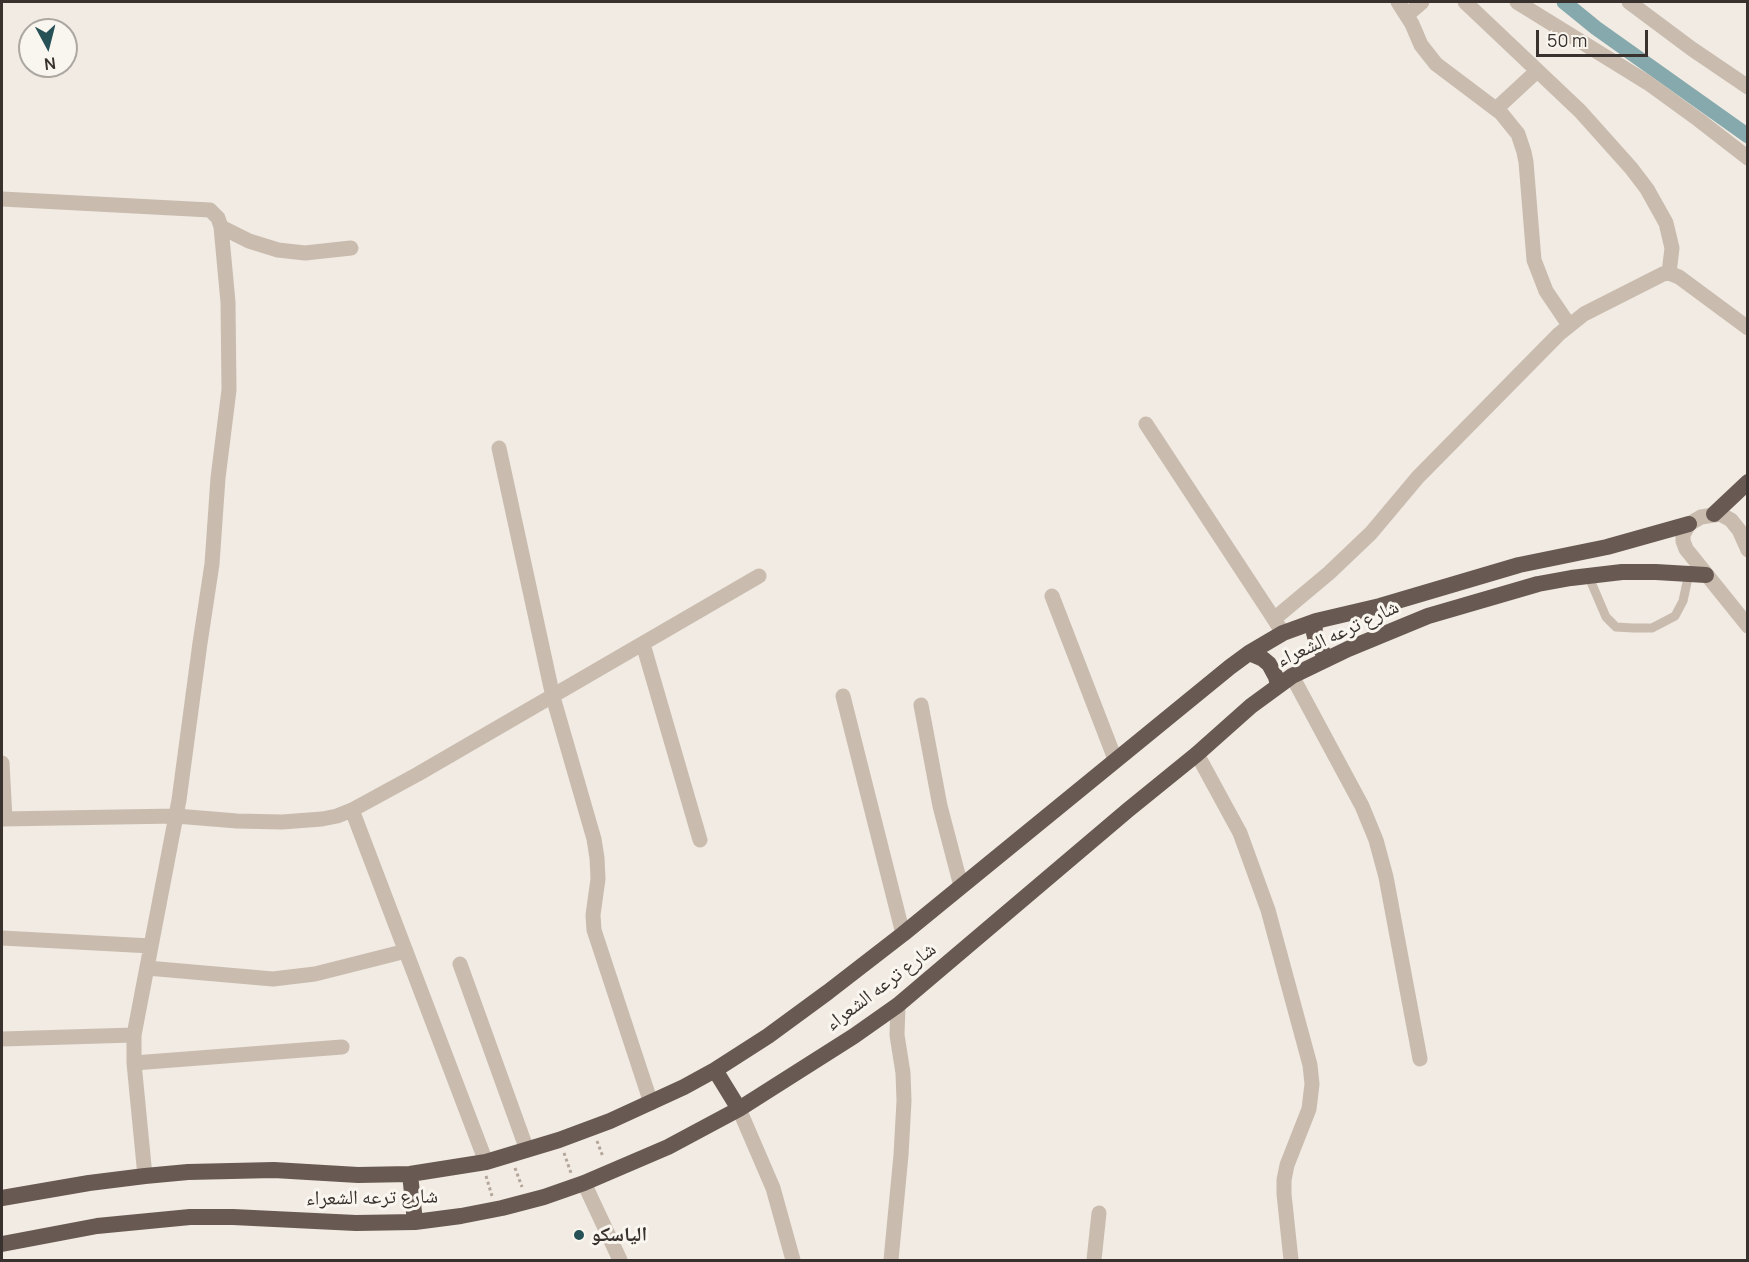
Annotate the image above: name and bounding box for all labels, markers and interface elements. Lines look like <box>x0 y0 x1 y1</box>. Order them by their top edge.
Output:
north arrow <box>18 18 78 78</box>
scale bar <box>1539 18 1652 56</box>
text: 50 m <box>1547 28 1587 52</box>
text: N <box>43 52 57 75</box>
street label: شارع ترعه الشعراء <box>1273 595 1403 673</box>
street label: شارع ترعه الشعراء <box>821 938 941 1036</box>
street label: شارع ترعه الشعراء <box>306 1185 438 1211</box>
place label: الياسكو <box>591 1223 647 1247</box>
marker: الياسكو <box>572 1228 586 1242</box>

